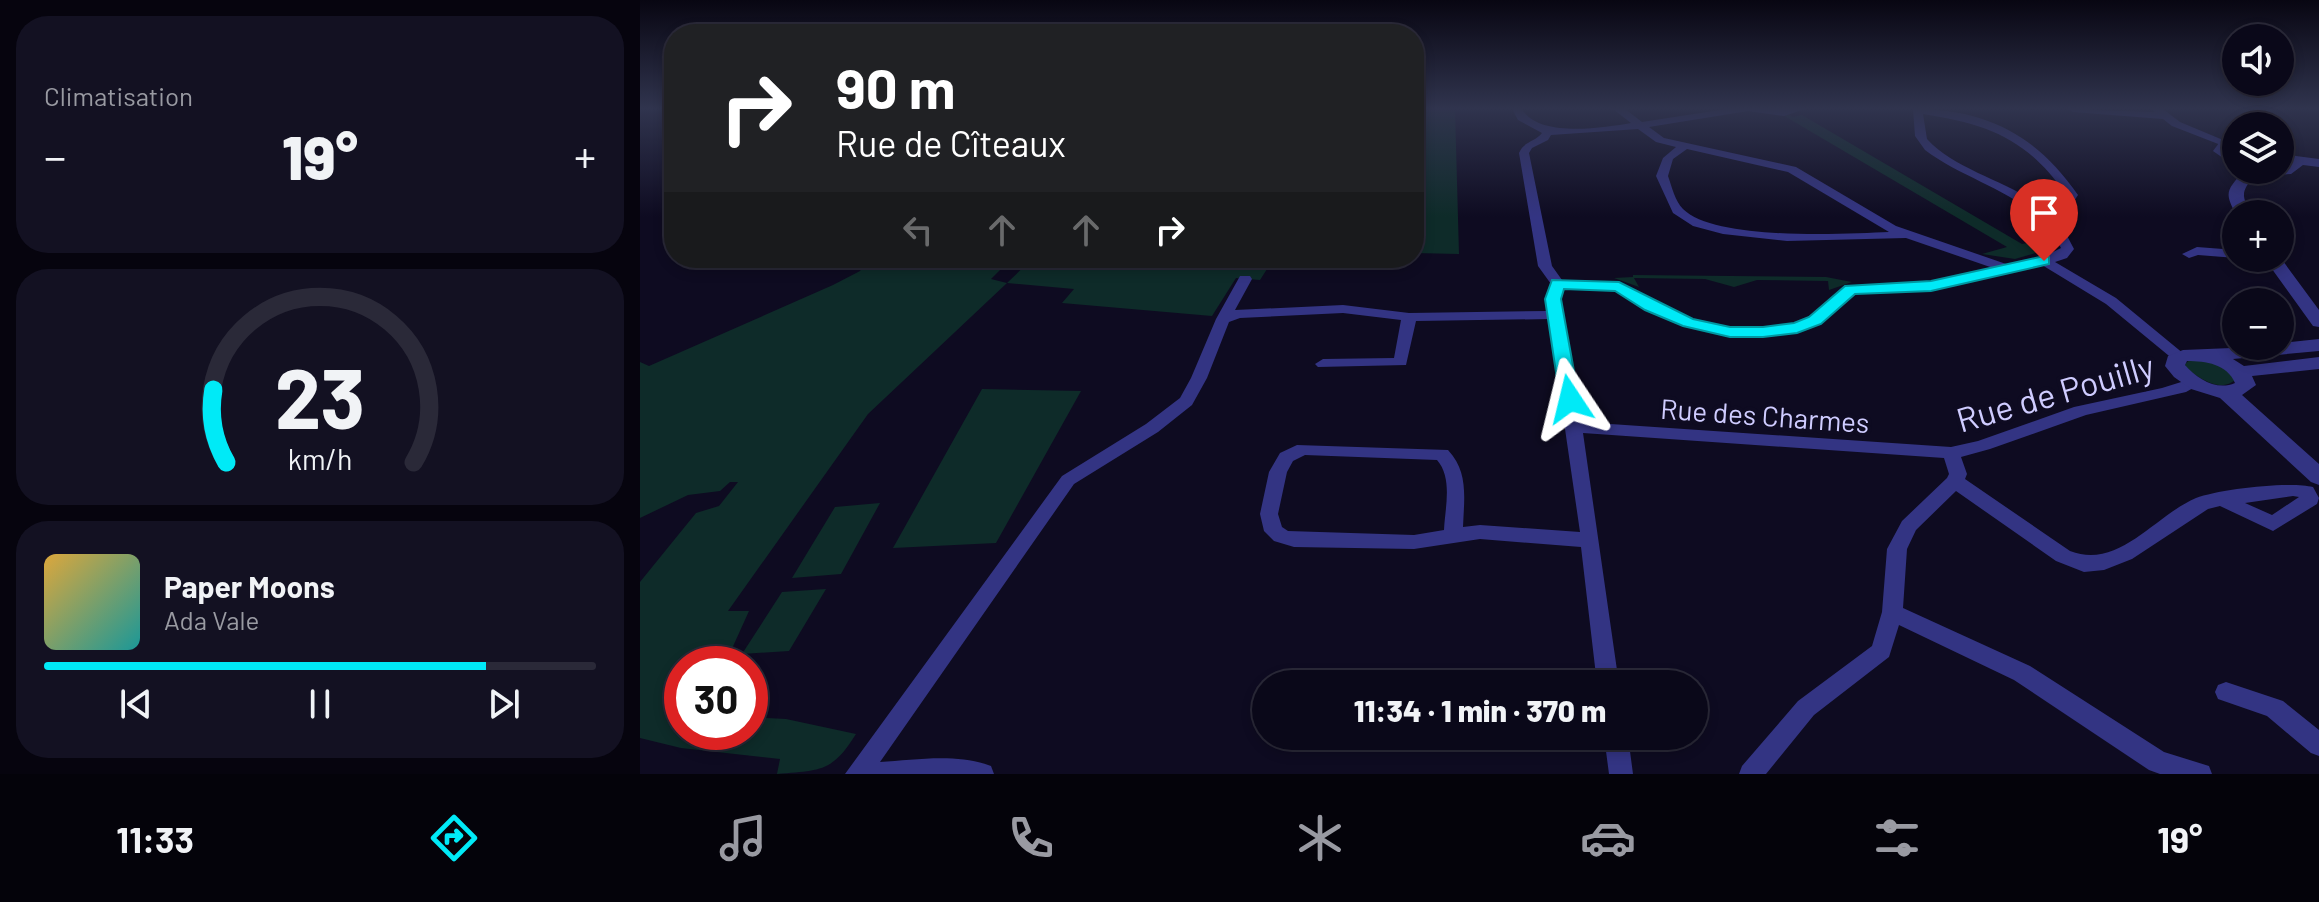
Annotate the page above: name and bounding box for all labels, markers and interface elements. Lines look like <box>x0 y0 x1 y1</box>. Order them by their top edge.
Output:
map controls <box>2222 24 2294 360</box>
button: sound <box>2222 24 2294 96</box>
text: 90 m <box>836 53 956 120</box>
icon: right <box>704 56 808 160</box>
text: Climatisation <box>44 80 193 111</box>
button: layers <box>2222 112 2294 184</box>
text: 19° <box>282 120 358 192</box>
text: Rue de Cîteaux <box>836 121 1066 164</box>
text: − <box>44 129 66 182</box>
text: + <box>574 129 596 182</box>
pin <box>2010 179 2078 261</box>
icon: arrive <box>2022 191 2066 235</box>
button: + <box>2222 200 2294 272</box>
icon: left <box>896 208 940 252</box>
icon: ahead <box>980 208 1024 252</box>
icon: ahead <box>1064 208 1108 252</box>
icon: right <box>1148 208 1192 252</box>
button: − <box>2222 288 2294 360</box>
street label: Rue de Pouilly <box>1951 344 2159 440</box>
text: 23 <box>275 346 365 446</box>
position arrow <box>1528 357 1612 441</box>
street label: Rue des Charmes <box>1659 391 1871 439</box>
text: km/h <box>288 441 352 476</box>
text: Paper Moons <box>164 568 335 604</box>
text: Ada Vale <box>164 604 259 635</box>
speed limit sign: 30 <box>664 646 768 750</box>
icon: previous <box>114 682 158 726</box>
icon: pause <box>298 682 342 726</box>
icon: next <box>482 682 526 726</box>
text: 11:34 · 1 min · 370 m <box>1354 692 1606 728</box>
icon: directions <box>426 810 482 866</box>
icon: music <box>715 810 771 866</box>
icon: phone <box>1003 810 1059 866</box>
icon: climate <box>1292 810 1348 866</box>
icon: car <box>1580 810 1636 866</box>
icon: filters <box>1869 810 1925 866</box>
text: 11:33 <box>116 817 194 860</box>
text: 19° <box>2157 817 2203 860</box>

